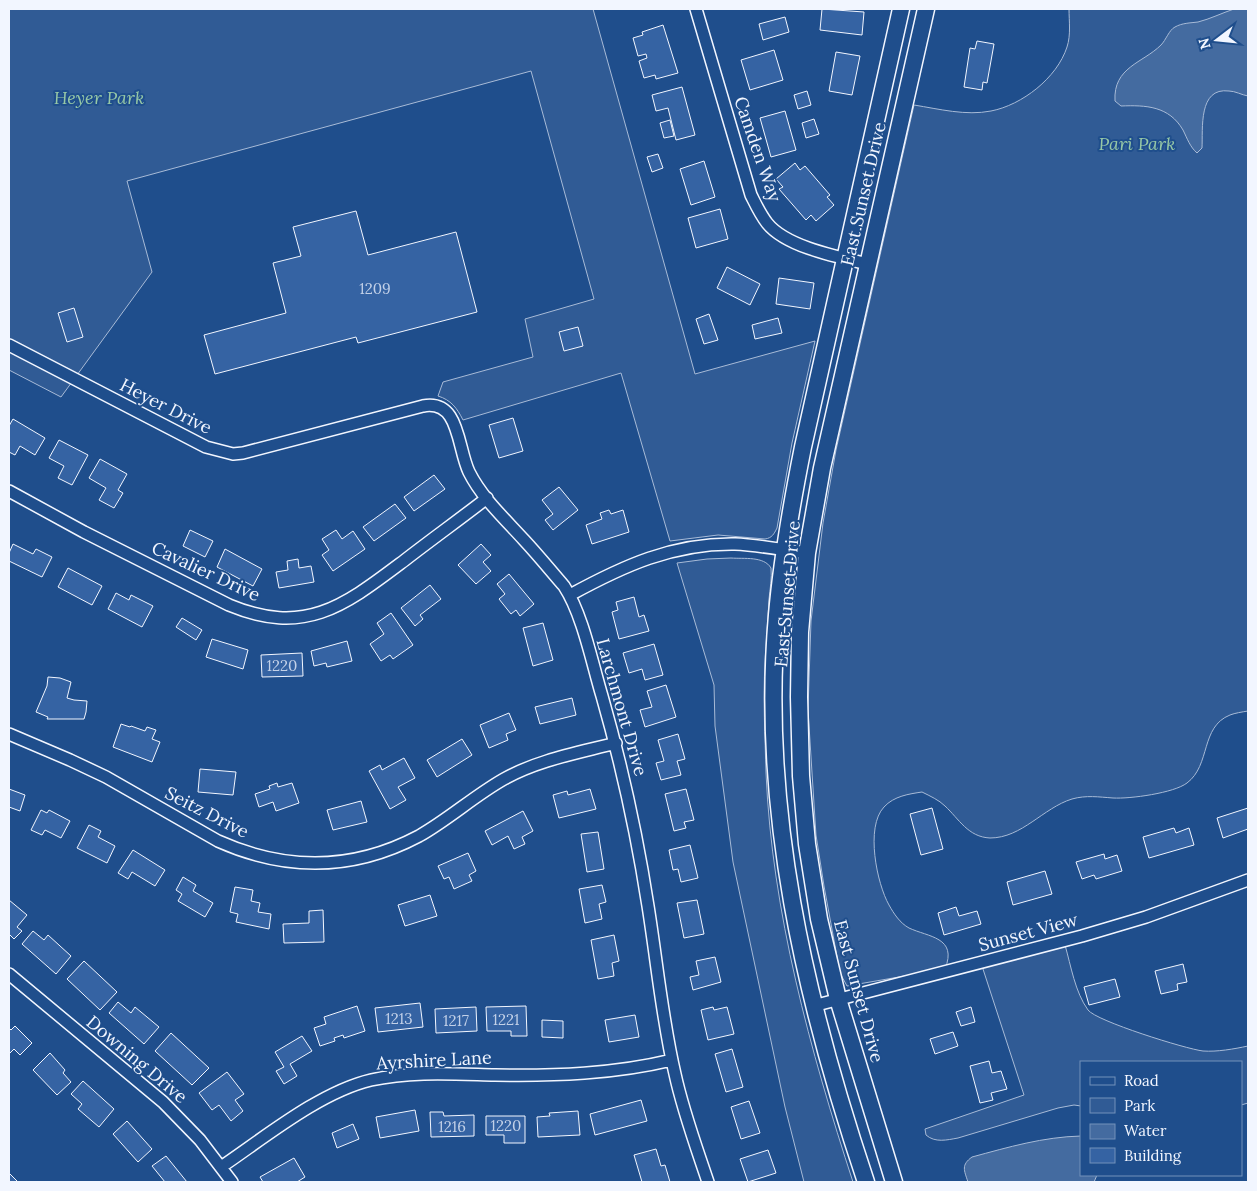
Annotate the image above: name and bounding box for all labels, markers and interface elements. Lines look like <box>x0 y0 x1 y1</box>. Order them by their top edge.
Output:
north arrow <box>1192 15 1242 65</box>
text: N <box>1194 36 1215 51</box>
park label: Heyer Park <box>54 86 144 109</box>
street label: Camden Way <box>729 93 787 205</box>
street label: East Sunset Drive <box>835 120 891 268</box>
park label: Pari Park <box>1099 132 1175 155</box>
house number: 1209 <box>359 279 391 298</box>
street label: Heyer Drive <box>116 373 216 439</box>
street label: East Sunset Drive <box>769 520 805 668</box>
street label: Cavalier Drive <box>148 536 264 606</box>
street label: Larchmont Drive <box>591 635 653 779</box>
house number: 1220 <box>267 656 297 675</box>
street label: Seitz Drive <box>161 781 253 843</box>
street label: Sunset View <box>976 908 1081 956</box>
street label: East Sunset Drive <box>829 917 889 1065</box>
house number: 1213 <box>385 1009 413 1028</box>
street label: Downing Drive <box>82 1010 192 1108</box>
house number: 1221 <box>492 1010 520 1029</box>
house number: 1217 <box>443 1011 469 1030</box>
street label: Ayrshire Lane <box>375 1045 492 1075</box>
legend <box>1080 1061 1242 1176</box>
text: Road <box>1124 1071 1159 1090</box>
text: Park <box>1124 1096 1155 1115</box>
house number: 1220 <box>491 1116 521 1135</box>
house number: 1216 <box>438 1117 466 1136</box>
text: Water <box>1124 1121 1167 1140</box>
text: Building <box>1124 1146 1182 1165</box>

